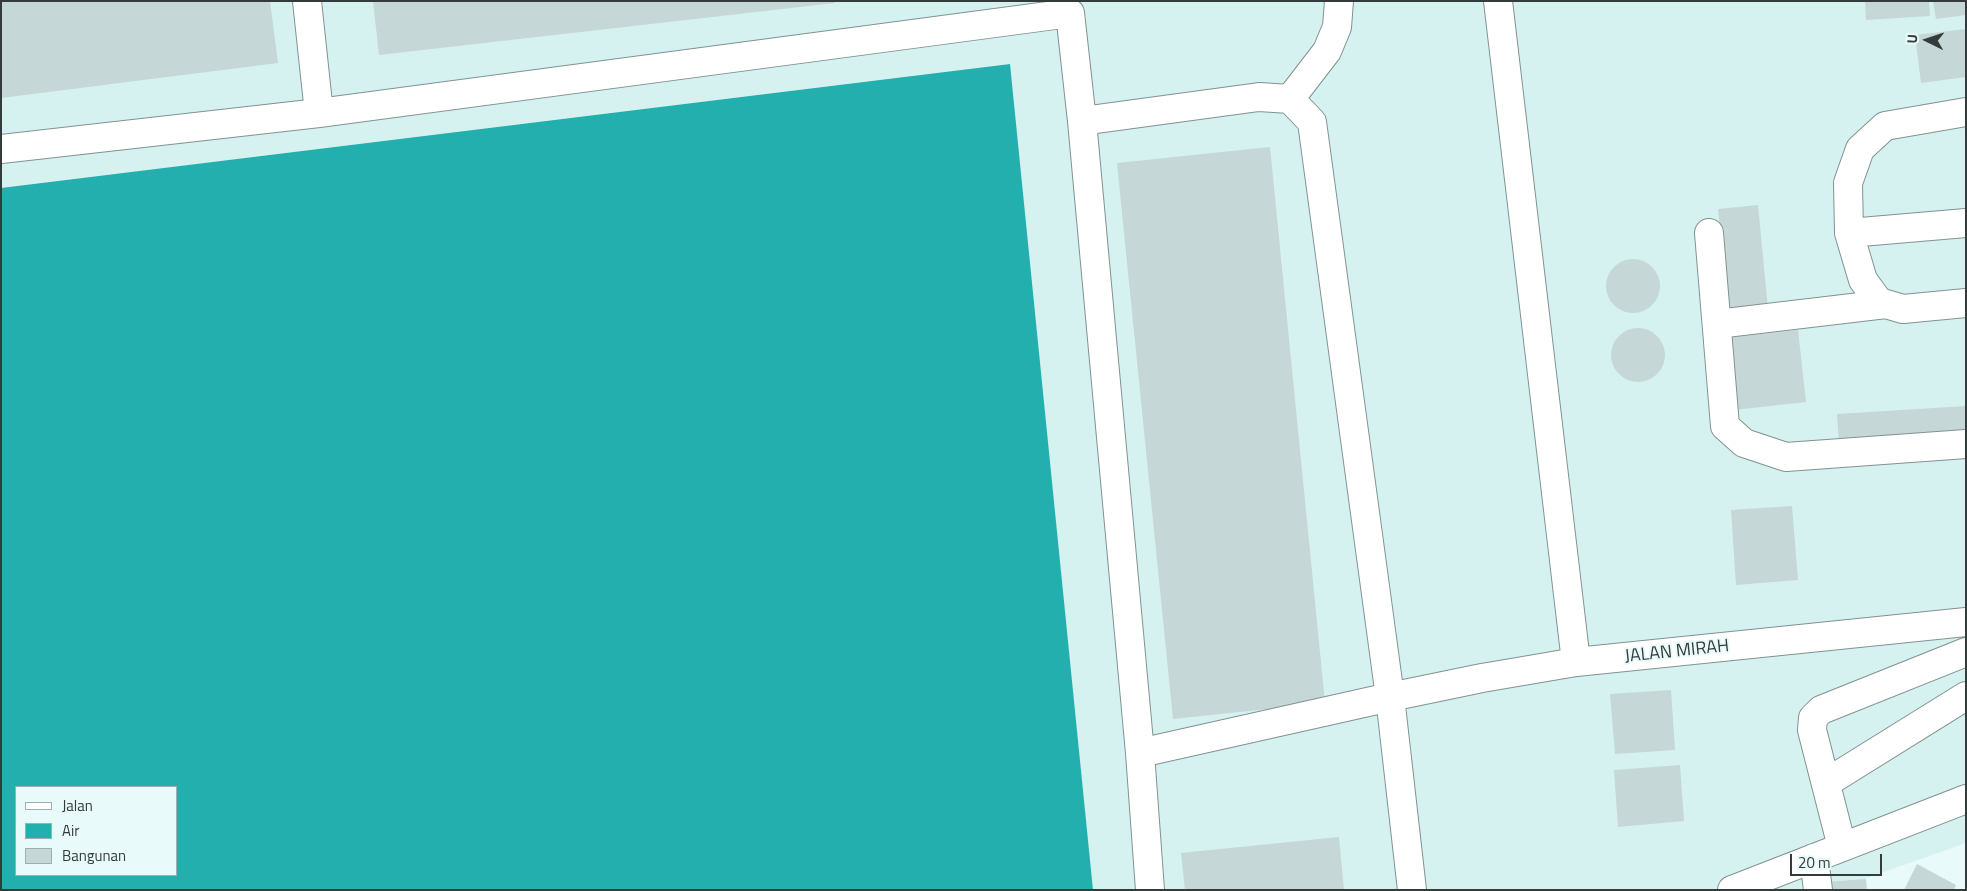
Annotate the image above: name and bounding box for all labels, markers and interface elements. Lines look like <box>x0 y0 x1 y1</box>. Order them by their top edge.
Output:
north arrow <box>1902 15 1952 65</box>
text: U <box>1901 34 1922 44</box>
street label: JALAN MIRAH <box>1624 636 1730 668</box>
legend <box>15 786 178 876</box>
text: Jalan <box>62 794 93 817</box>
text: Air <box>62 819 79 842</box>
text: Bangunan <box>62 844 126 867</box>
scale bar <box>1792 844 1884 876</box>
text: 20 m <box>1798 851 1831 874</box>

